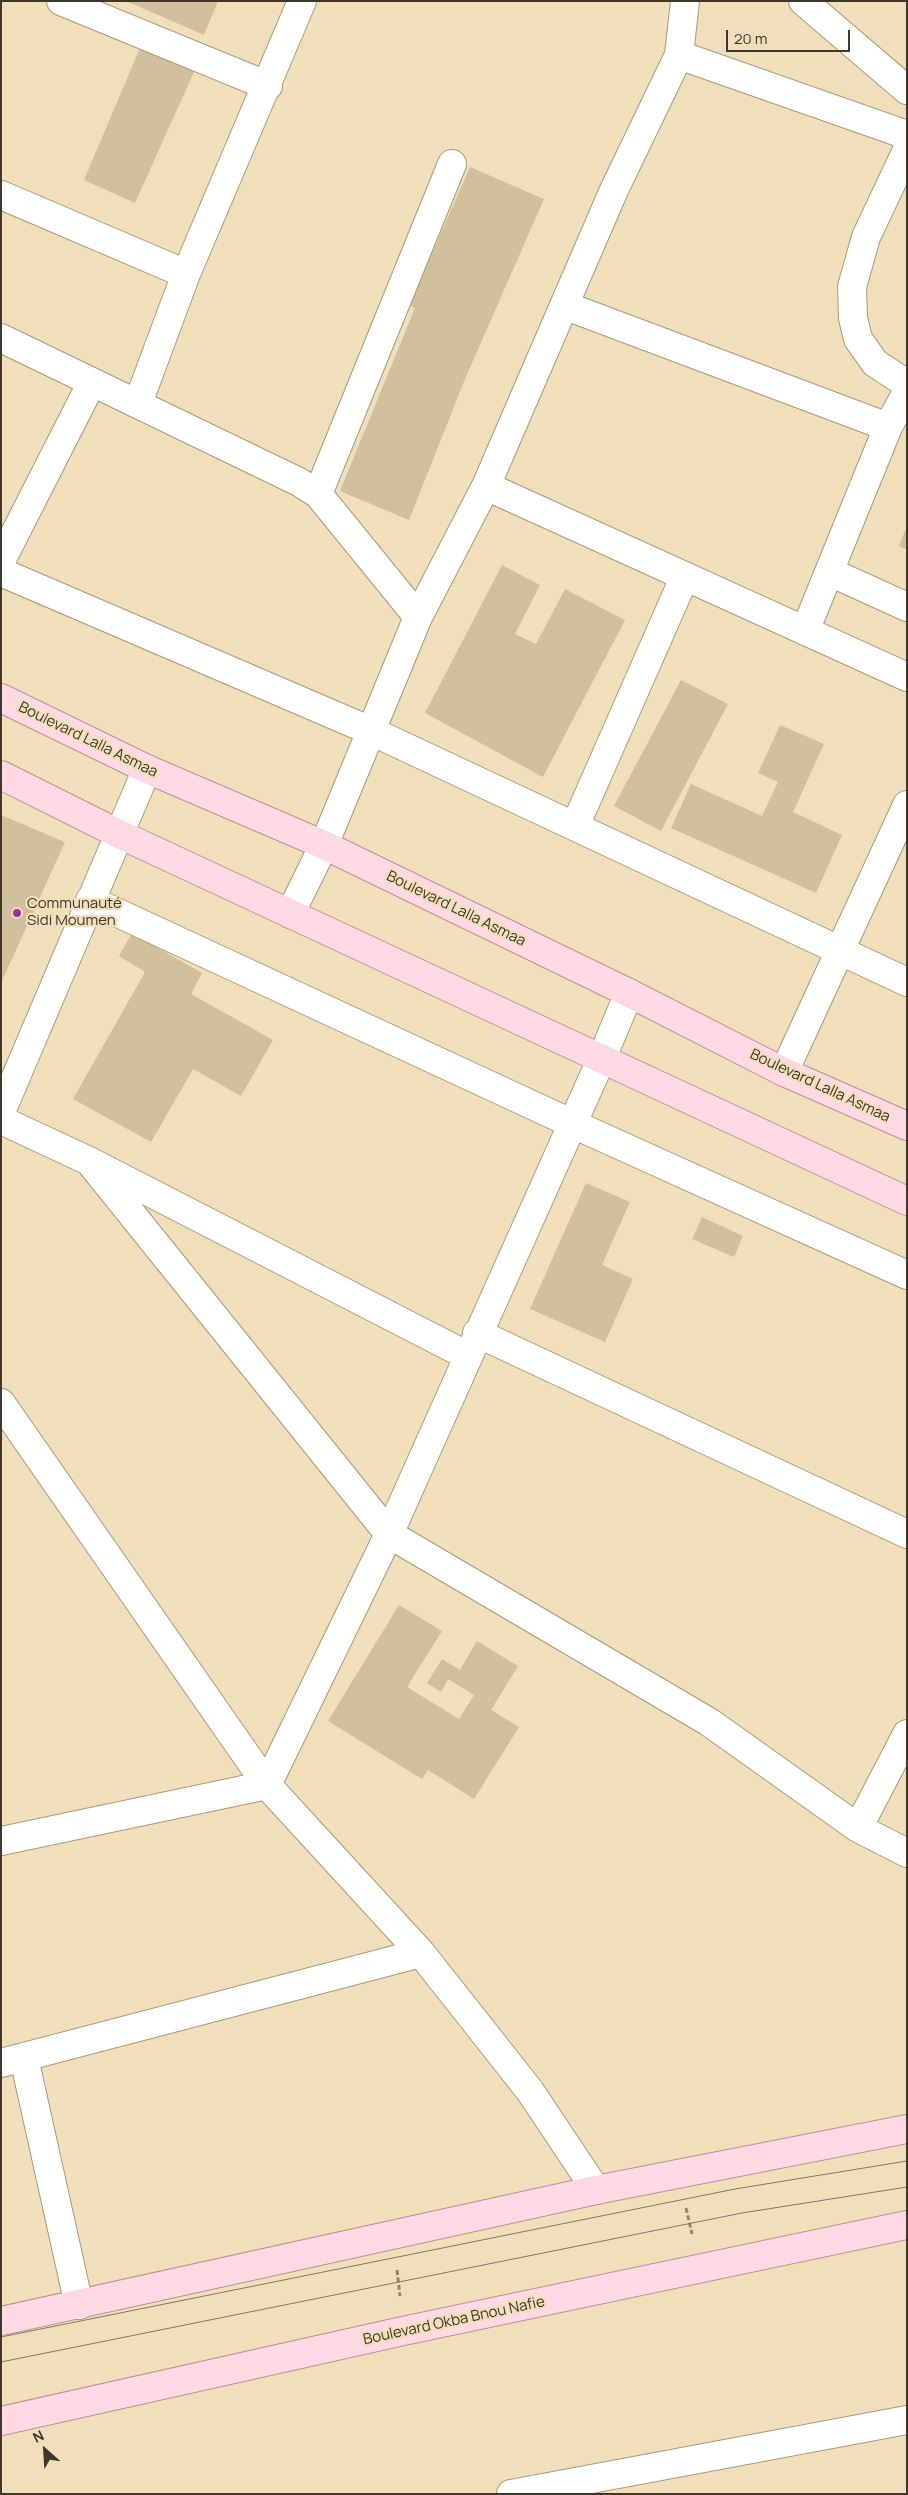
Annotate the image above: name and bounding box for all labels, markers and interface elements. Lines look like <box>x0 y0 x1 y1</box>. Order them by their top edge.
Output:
scale bar <box>728 20 852 52</box>
text: 20 m <box>734 28 767 49</box>
street label: Boulevard Lalla Asmaa <box>15 698 161 782</box>
street label: Boulevard Lalla Asmaa <box>383 867 529 951</box>
place label: Communauté Sidi Moumen <box>27 895 122 930</box>
marker: Communauté Sidi Moumen <box>11 907 23 919</box>
street label: Boulevard Lalla Asmaa <box>747 1046 893 1126</box>
street label: Boulevard Okba Bnou Nafie <box>361 2293 547 2349</box>
north arrow <box>20 2425 70 2475</box>
text: N <box>30 2425 47 2447</box>

